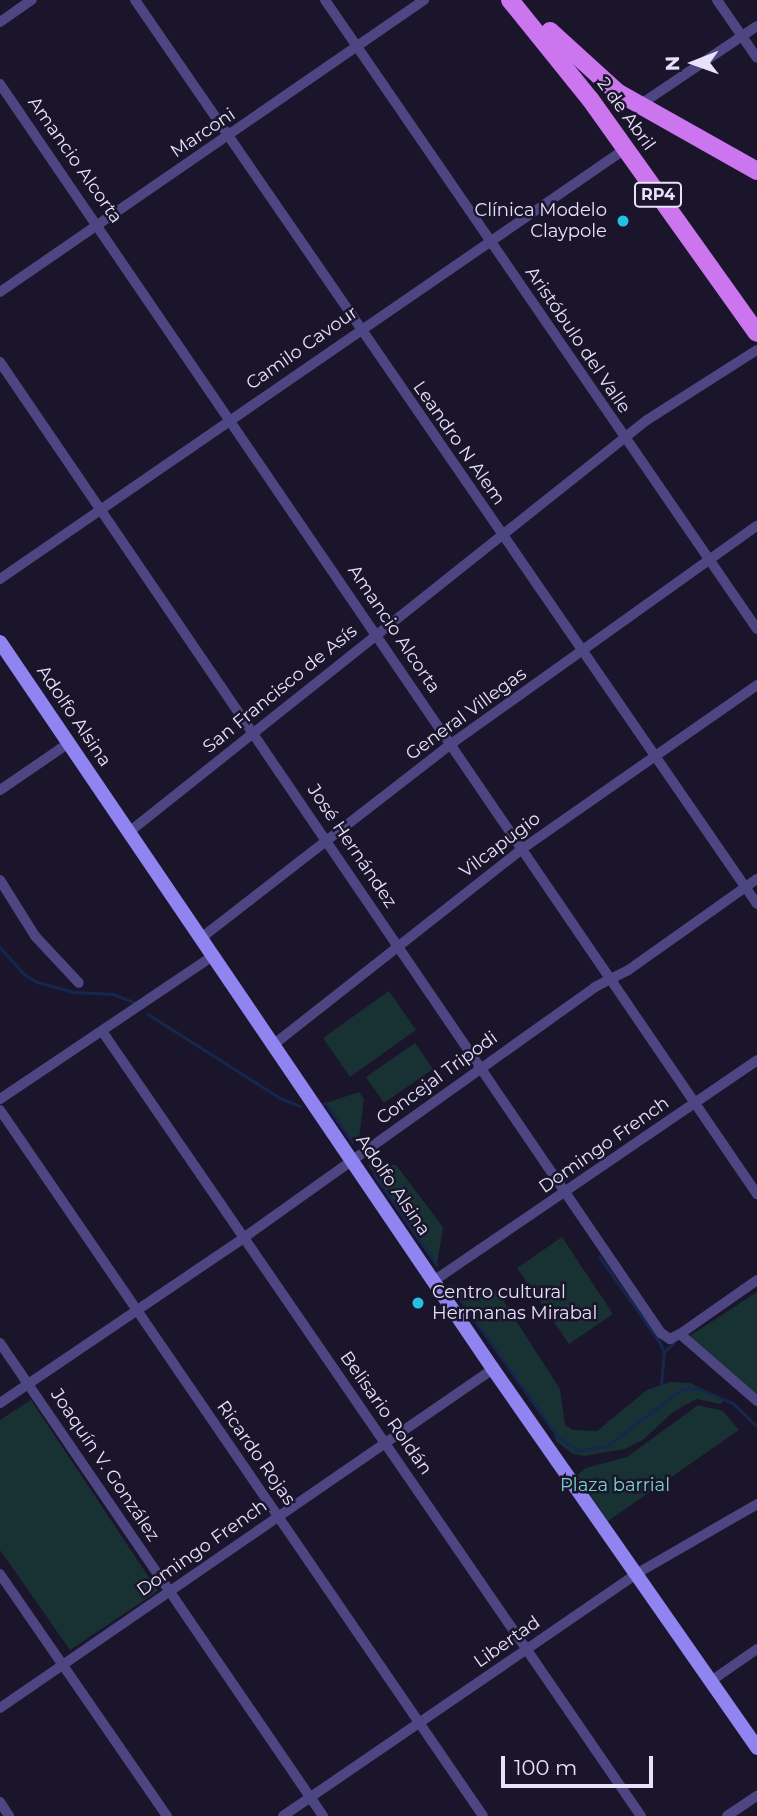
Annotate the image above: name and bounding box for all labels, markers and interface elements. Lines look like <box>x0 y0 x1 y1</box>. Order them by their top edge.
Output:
north arrow <box>659 28 729 98</box>
text: N <box>661 56 684 71</box>
street label: 2 de Abril <box>592 73 660 155</box>
street label: Amancio Alcorta <box>23 92 127 228</box>
street label: Marconi <box>167 104 239 162</box>
road number: RP4 <box>634 182 682 208</box>
place label: Clínica Modelo Claypole <box>474 200 607 242</box>
marker: Clínica Modelo Claypole <box>613 211 633 231</box>
street label: Aristóbulo del Valle <box>521 263 635 417</box>
street label: Camilo Cavour <box>242 302 362 394</box>
street label: Leandro N Alem <box>408 377 510 509</box>
street label: Amancio Alcorta <box>343 561 445 697</box>
street label: San Francisco de Asís <box>199 620 361 758</box>
street label: Adolfo Alsina <box>32 661 116 771</box>
street label: General Villegas <box>401 663 531 765</box>
street label: José Hernández <box>303 780 401 912</box>
street label: Vilcapugio <box>455 808 545 882</box>
street label: Concejal Tripodi <box>372 1027 502 1129</box>
street label: Domingo French <box>535 1092 673 1198</box>
street label: Adolfo Alsina <box>351 1130 435 1240</box>
place label: Centro cultural Hermanas Mirabal <box>432 1282 597 1324</box>
marker: Centro cultural Hermanas Mirabal <box>410 1295 426 1311</box>
street label: Belisario Roldán <box>335 1347 437 1479</box>
street label: Joaquín V. González <box>46 1385 164 1545</box>
street label: Ricardo Rojas <box>212 1397 300 1509</box>
park label: Plaza barrial <box>560 1474 670 1496</box>
street label: Domingo French <box>133 1495 271 1601</box>
street label: Libertad <box>470 1611 544 1673</box>
scale bar <box>505 1742 657 1786</box>
text: 100 m <box>514 1755 577 1780</box>

